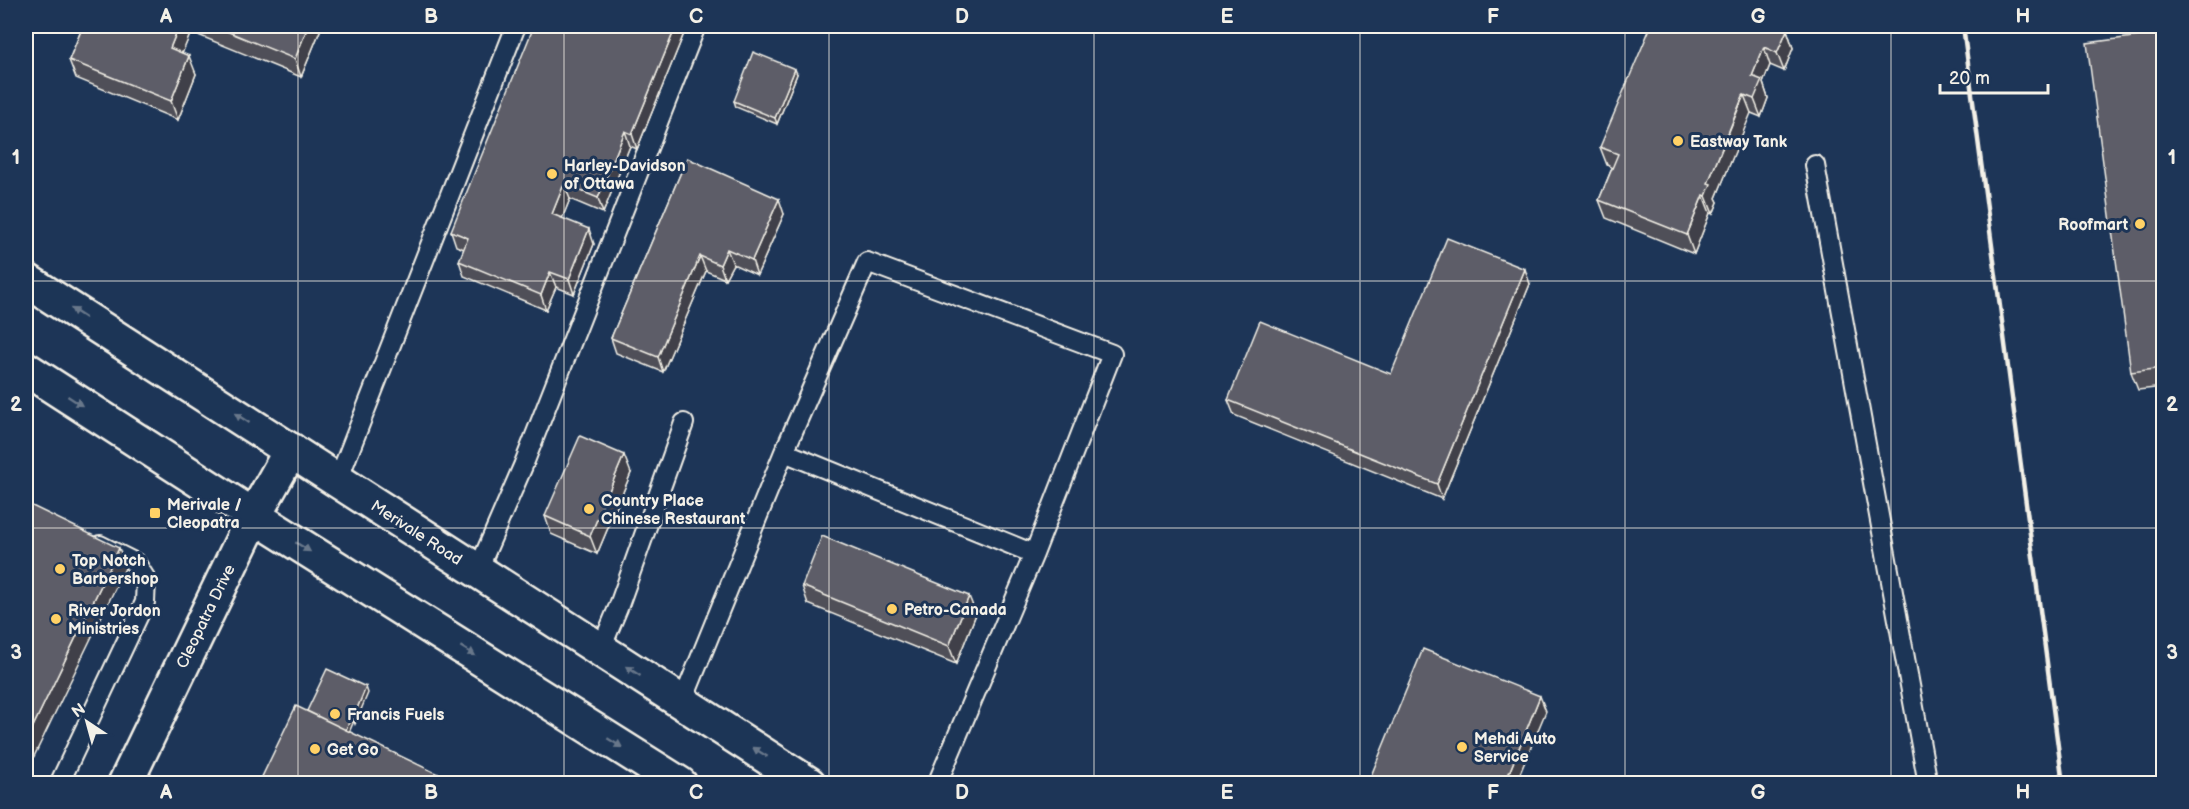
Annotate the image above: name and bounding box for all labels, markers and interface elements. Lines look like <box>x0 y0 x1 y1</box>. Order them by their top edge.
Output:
text: A <box>159 5 173 29</box>
text: B <box>424 5 438 29</box>
text: C <box>689 5 703 29</box>
text: D <box>955 5 969 29</box>
text: E <box>1221 5 1234 29</box>
text: F <box>1487 5 1499 29</box>
text: G <box>1751 5 1766 29</box>
text: H <box>2016 5 2030 29</box>
scale bar <box>1940 57 2048 95</box>
text: 20 m <box>1949 68 1990 89</box>
place label: Eastway Tank <box>1690 133 1788 152</box>
marker: Eastway Tank <box>1671 134 1685 148</box>
text: 1 <box>12 146 20 170</box>
text: 1 <box>2168 146 2176 170</box>
place label: Harley-Davidson of Ottawa <box>564 157 686 194</box>
marker: Harley-Davidson of Ottawa <box>545 167 559 181</box>
place label: Roofmart <box>2058 216 2129 235</box>
marker: Roofmart <box>2133 217 2147 231</box>
one-way arrow <box>69 308 86 319</box>
text: 2 <box>10 393 22 417</box>
text: 2 <box>2166 393 2178 417</box>
one-way arrow <box>67 395 83 406</box>
one-way arrow <box>234 413 250 424</box>
place label: Country Place Chinese Restaurant <box>601 492 746 529</box>
place label: Merivale / Cleopatra <box>167 496 242 533</box>
street label: Merivale Road <box>367 497 465 570</box>
marker: Country Place Chinese Restaurant <box>582 502 596 516</box>
marker: Merivale / Cleopatra <box>148 506 162 520</box>
one-way arrow <box>295 541 311 552</box>
place label: Top Notch Barbershop <box>72 552 159 589</box>
street label: Cleopatra Drive <box>173 561 240 672</box>
marker: Top Notch Barbershop <box>53 562 67 576</box>
place label: Petro-Canada <box>904 601 1007 620</box>
place label: River Jordon Ministries <box>68 602 161 639</box>
marker: Petro-Canada <box>885 602 899 616</box>
marker: River Jordon Ministries <box>49 612 63 626</box>
text: 3 <box>10 641 22 665</box>
text: 3 <box>2166 641 2178 665</box>
one-way arrow <box>460 645 476 656</box>
one-way arrow <box>624 666 641 677</box>
north arrow <box>57 692 117 752</box>
text: N <box>69 700 90 722</box>
place label: Francis Fuels <box>347 706 445 725</box>
marker: Francis Fuels <box>328 707 342 721</box>
place label: Mehdi Auto Service <box>1474 730 1556 767</box>
one-way arrow <box>607 737 623 748</box>
marker: Mehdi Auto Service <box>1455 740 1469 754</box>
place label: Get Go <box>327 741 379 760</box>
marker: Get Go <box>308 742 322 756</box>
one-way arrow <box>752 746 768 758</box>
text: A <box>159 781 173 805</box>
text: B <box>424 781 438 805</box>
text: C <box>689 781 703 805</box>
text: D <box>955 781 969 805</box>
text: E <box>1221 781 1234 805</box>
text: F <box>1487 781 1499 805</box>
text: G <box>1751 781 1766 805</box>
text: H <box>2016 781 2030 805</box>

